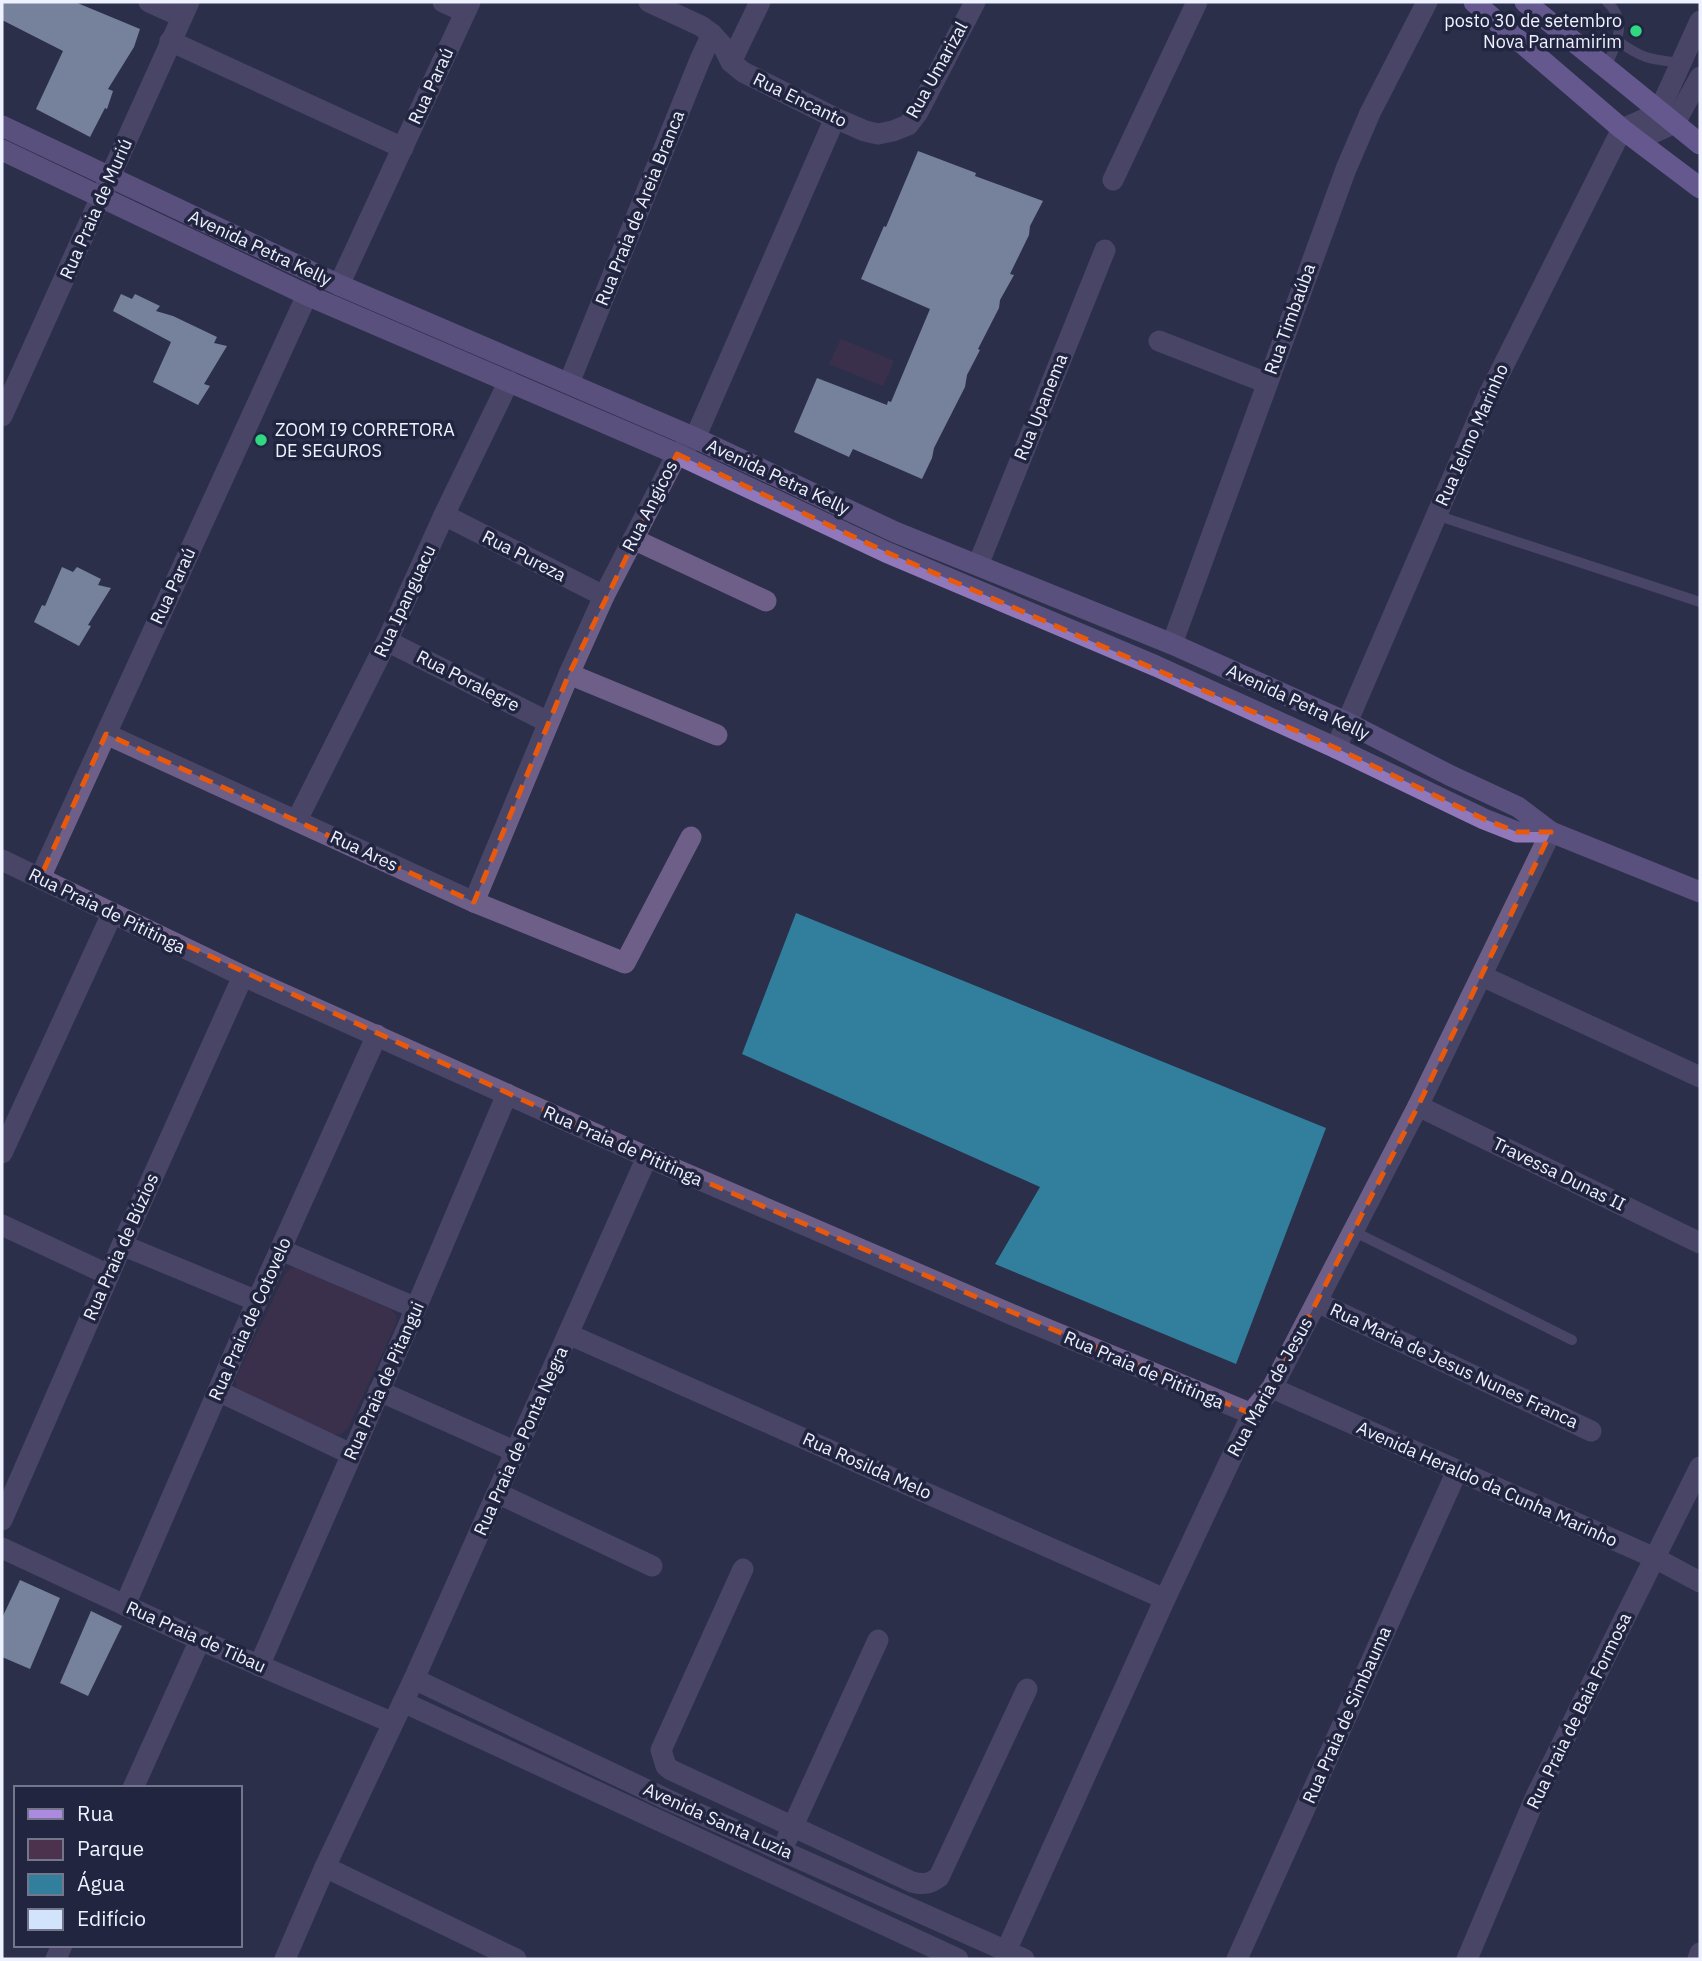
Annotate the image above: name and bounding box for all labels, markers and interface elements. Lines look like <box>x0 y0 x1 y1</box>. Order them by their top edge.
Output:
place label: posto 30 de setembro Nova Parnamirim <box>1444 9 1622 53</box>
street label: Rua Umarizal <box>901 17 973 122</box>
marker: posto 30 de setembro Nova Parnamirim <box>1628 23 1644 39</box>
street label: Rua Paraú <box>403 44 458 128</box>
street label: Rua Encanto <box>750 67 851 132</box>
street label: Rua Praia de Areia Branca <box>590 106 689 309</box>
street label: Rua Praia de Muriú <box>54 135 137 283</box>
street label: Avenida Petra Kelly <box>185 204 335 291</box>
street label: Rua Timbaúba <box>1259 260 1320 377</box>
street label: Rua Upanema <box>1009 350 1073 464</box>
street label: Rua Ielmo Marinho <box>1430 360 1513 510</box>
place label: ZOOM I9 CORRETORA DE SEGUROS <box>275 418 455 462</box>
marker: ZOOM I9 CORRETORA DE SEGUROS <box>253 432 269 448</box>
street label: Avenida Petra Kelly <box>703 433 853 520</box>
street label: Rua Angicos <box>617 456 682 555</box>
street label: Rua Pureza <box>478 525 570 587</box>
street label: Rua Ipanguacu <box>368 541 441 661</box>
street label: Rua Paraú <box>145 544 200 628</box>
street label: Rua Poralegre <box>413 645 524 717</box>
street label: Avenida Petra Kelly <box>1223 658 1373 745</box>
street label: Rua Ares <box>327 825 402 876</box>
street label: Rua Praia de Pititinga <box>25 863 190 959</box>
street label: Rua Praia de Pititinga <box>540 1100 707 1191</box>
street label: Travessa Dunas II <box>1489 1131 1629 1216</box>
street label: Rua Praia de Búzios <box>78 1169 163 1324</box>
street label: Rua Praia de Cotovelo <box>203 1234 296 1404</box>
street label: Rua Praia de Pitangui <box>338 1298 429 1464</box>
street label: Rua Maria de Jesus Nunes Franca <box>1326 1298 1582 1433</box>
street label: Rua Maria de Jesus <box>1222 1313 1317 1461</box>
street label: Rua Praia de Pititinga <box>1061 1325 1228 1414</box>
street label: Rua Praia de Ponta Negra <box>468 1342 573 1539</box>
street label: Avenida Heraldo da Cunha Marinho <box>1353 1415 1621 1552</box>
street label: Rua Rosilda Melo <box>799 1427 935 1504</box>
street label: Rua Praia de Tibau <box>123 1595 270 1678</box>
street label: Rua Praia de Baia Formosa <box>1521 1609 1636 1813</box>
street label: Rua Praia de Simbauma <box>1297 1622 1396 1807</box>
street label: Avenida Santa Luzia <box>640 1777 797 1864</box>
legend <box>14 1786 242 1947</box>
text: Rua <box>77 1799 114 1827</box>
text: Parque <box>77 1834 144 1862</box>
text: Água <box>77 1869 125 1897</box>
text: Edifício <box>77 1904 146 1932</box>

